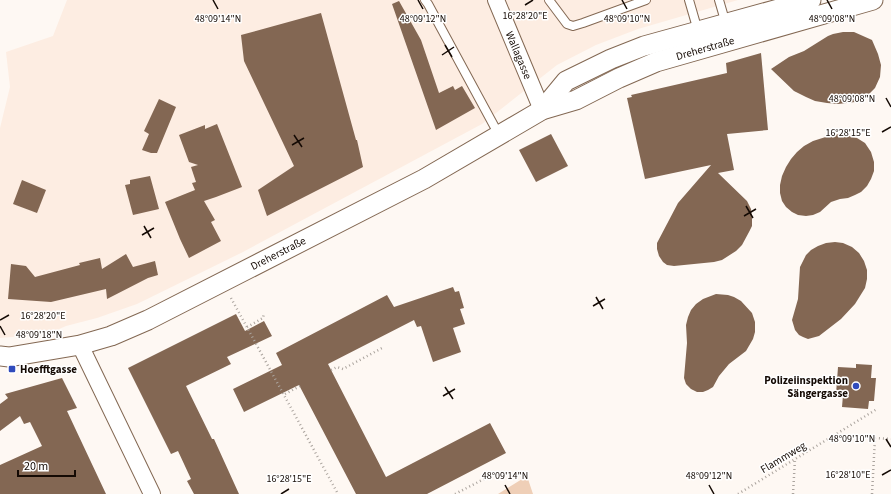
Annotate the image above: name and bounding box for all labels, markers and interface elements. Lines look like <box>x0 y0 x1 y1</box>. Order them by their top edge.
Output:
text: 16°28'20"E <box>502 9 548 23</box>
text: 48°09'14"N <box>195 12 241 26</box>
text: 48°09'12"N <box>400 12 446 26</box>
text: 48°09'10"N <box>604 12 650 26</box>
text: 48°09'08"N <box>809 12 855 26</box>
street label: Wallagasse <box>502 29 536 82</box>
street label: Dreherstraße <box>674 33 737 64</box>
text: 48°09'08"N <box>829 92 875 106</box>
text: 16°28'15"E <box>825 126 871 140</box>
street label: Dreherstraße <box>248 233 309 274</box>
text: 16°28'20"E <box>20 309 66 323</box>
text: 48°09'18"N <box>16 328 62 342</box>
place label: Hoefftgasse <box>20 362 77 377</box>
marker: Hoefftgasse <box>7 364 17 374</box>
place label: Polizeiinspektion Sängergasse <box>764 373 848 401</box>
marker: Polizeiinspektion Sängergasse <box>851 381 861 391</box>
text: 48°09'10"N <box>829 432 875 446</box>
street label: Flammweg <box>758 438 809 477</box>
scale bar <box>18 452 75 478</box>
text: 20 m <box>24 458 48 475</box>
text: 16°28'10"E <box>825 468 871 482</box>
text: 48°09'14"N <box>482 469 528 483</box>
text: 48°09'12"N <box>686 469 732 483</box>
text: 16°28'15"E <box>266 472 312 486</box>

